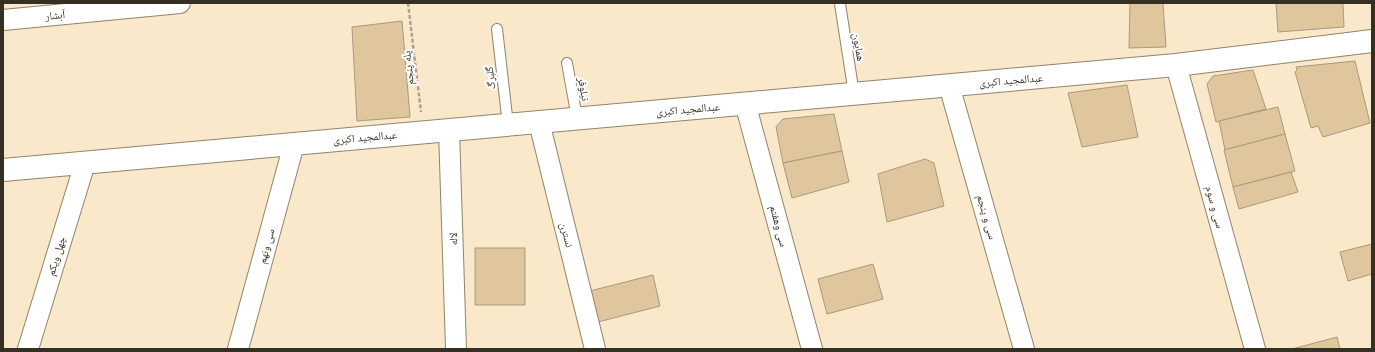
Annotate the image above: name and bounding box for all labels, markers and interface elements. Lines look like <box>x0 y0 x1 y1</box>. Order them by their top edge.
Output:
street label: آبشار <box>43 6 66 24</box>
street label: همایون <box>849 32 869 63</box>
street label: پله پنجم <box>398 50 418 86</box>
street label: گلبرگ <box>481 65 499 90</box>
street label: عبدالمجید اکبری <box>978 69 1044 91</box>
street label: نیلوفر <box>574 75 594 102</box>
street label: عبدالمجید اکبری <box>655 98 721 120</box>
street label: عبدالمجید اکبری <box>332 126 398 148</box>
street label: سی و سوم <box>1202 184 1228 230</box>
street label: سی و پنجم <box>973 193 1001 241</box>
street label: سی وهفتم <box>766 203 792 249</box>
street label: نسترن <box>556 221 578 249</box>
street label: سی ونهم <box>254 227 278 265</box>
street label: لاله <box>445 232 461 246</box>
street label: چهل ویکم <box>42 234 70 278</box>

